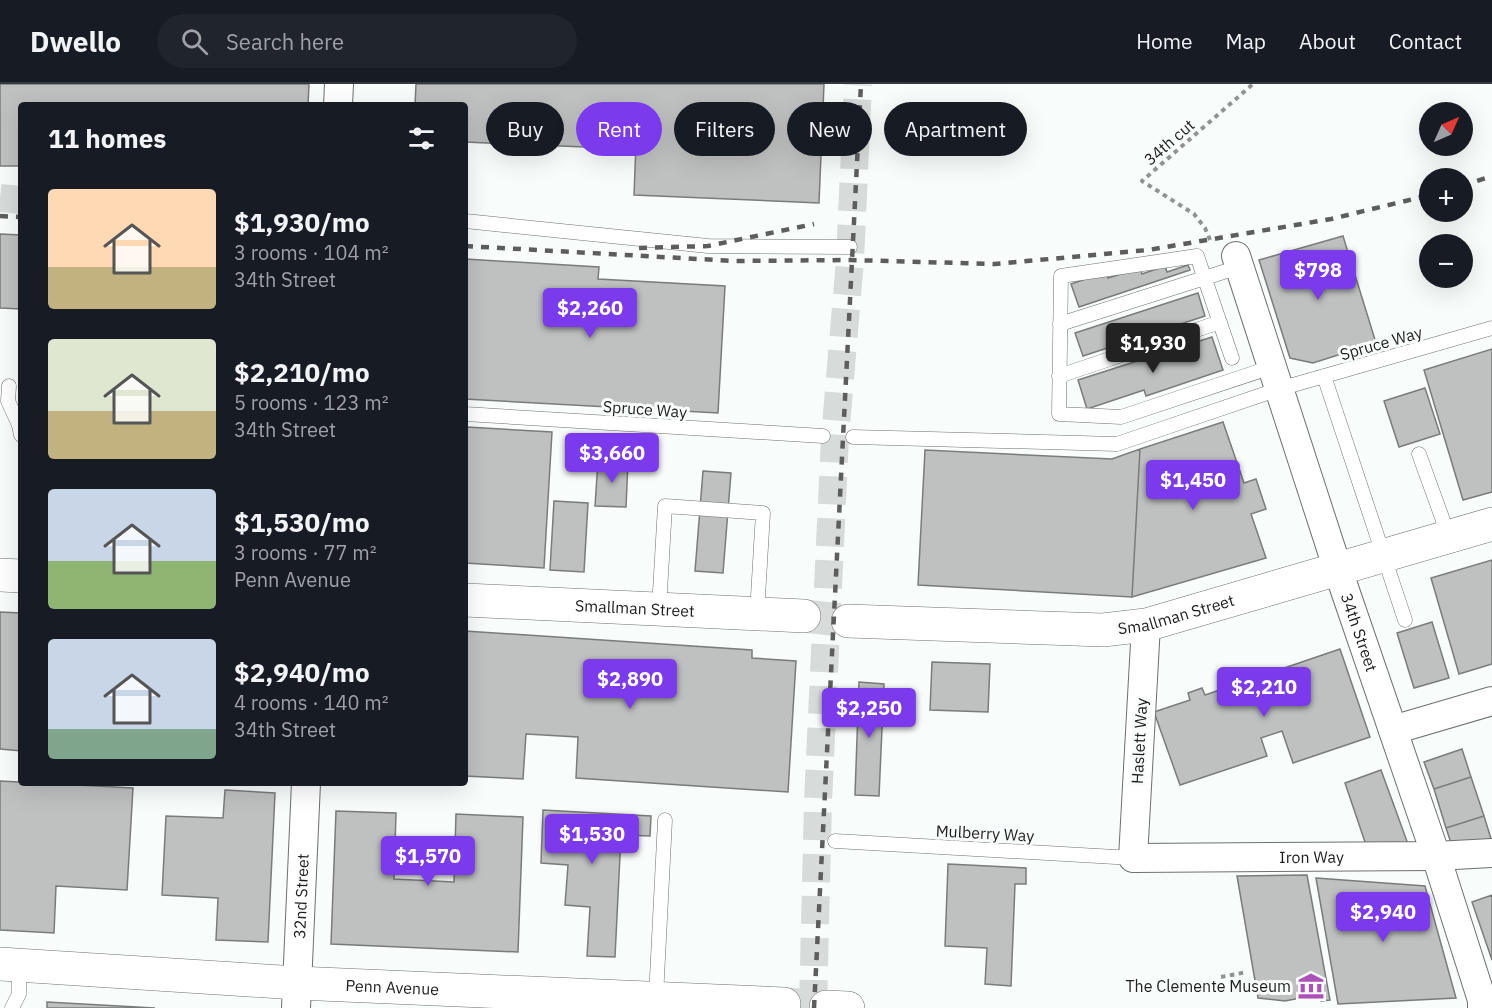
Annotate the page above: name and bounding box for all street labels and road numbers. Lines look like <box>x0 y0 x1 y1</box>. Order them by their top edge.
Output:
street label: 34th cut <box>1140 115 1198 169</box>
street label: Spruce Way <box>1338 322 1424 364</box>
street label: Spruce Way <box>602 396 688 422</box>
street label: Smallman Street <box>1117 590 1237 638</box>
street label: 34th Street <box>1337 590 1382 674</box>
street label: Smallman Street <box>575 595 695 621</box>
street label: Haslett Way <box>1127 697 1151 785</box>
street label: Mulberry Way <box>935 820 1035 846</box>
street label: Iron Way <box>1279 847 1344 867</box>
street label: 32nd Street <box>289 853 313 939</box>
street label: Penn Avenue <box>345 975 440 999</box>

